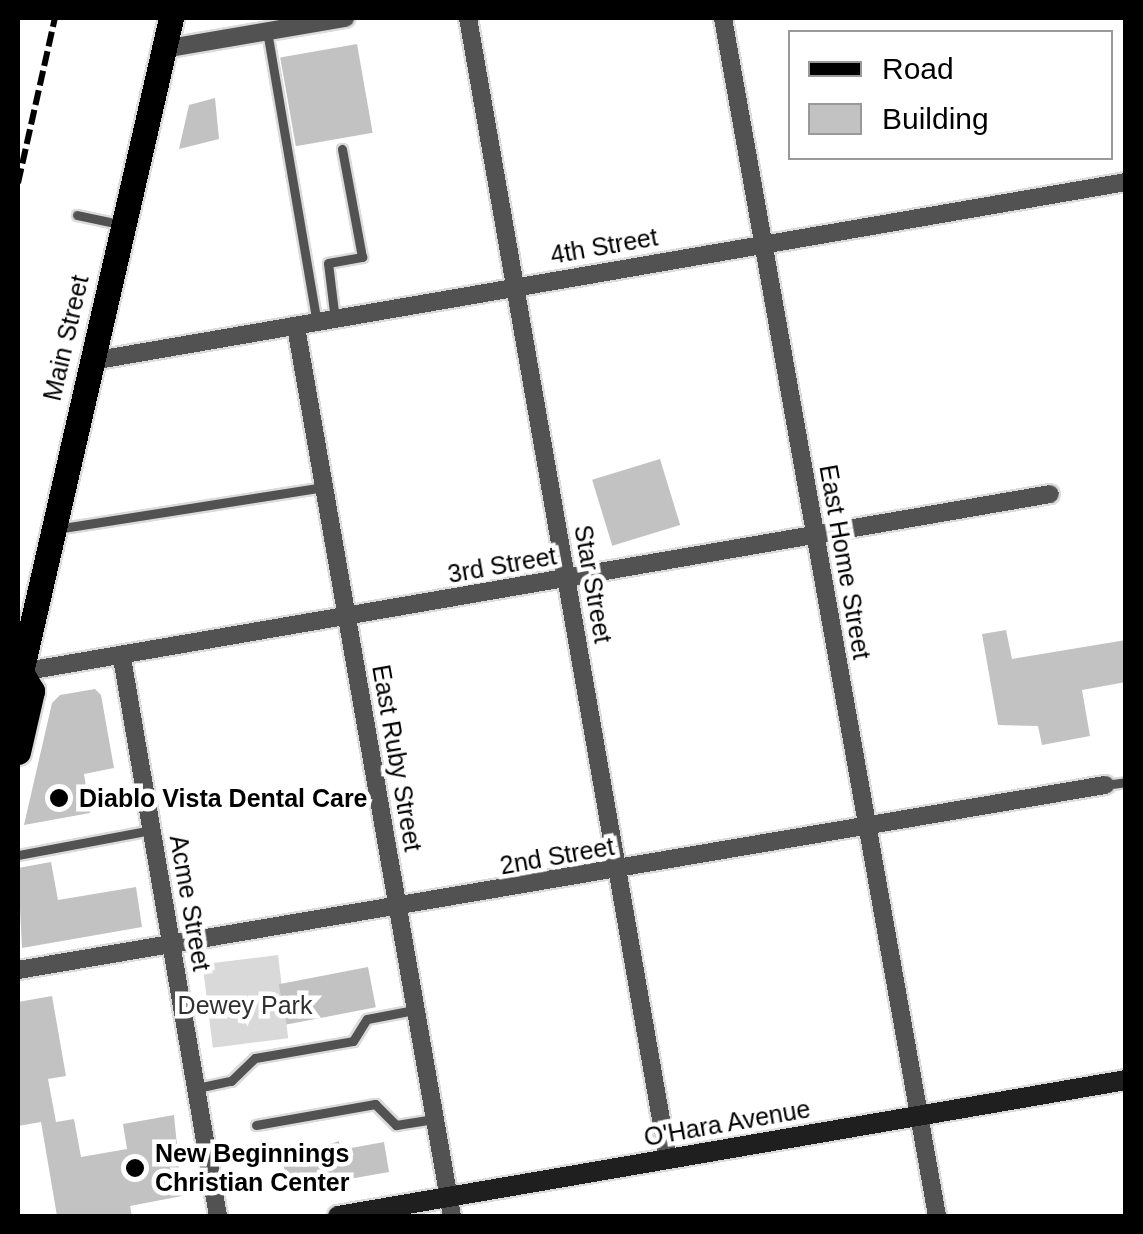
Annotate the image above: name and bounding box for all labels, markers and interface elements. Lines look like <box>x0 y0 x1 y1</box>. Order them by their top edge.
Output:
legend <box>788 30 1113 160</box>
text: Road <box>882 52 954 85</box>
text: Building <box>882 102 989 135</box>
street label: 4th Street <box>548 222 660 270</box>
street label: Main Street <box>37 272 95 404</box>
street label: East Home Street <box>813 462 877 662</box>
street label: Star Street <box>568 523 618 645</box>
street label: 3rd Street <box>445 541 559 589</box>
street label: East Ruby Street <box>366 662 428 854</box>
place label: Diablo Vista Dental Care <box>79 783 368 813</box>
marker: Diablo Vista Dental Care <box>48 787 70 809</box>
street label: 2nd Street <box>498 831 616 881</box>
street label: Acme Street <box>163 833 217 973</box>
park label: Dewey Park <box>178 990 312 1020</box>
street label: O'Hara Avenue <box>641 1093 813 1153</box>
place label: New Beginnings Christian Center <box>155 1139 349 1198</box>
marker: New Beginnings Christian Center <box>124 1157 146 1179</box>

